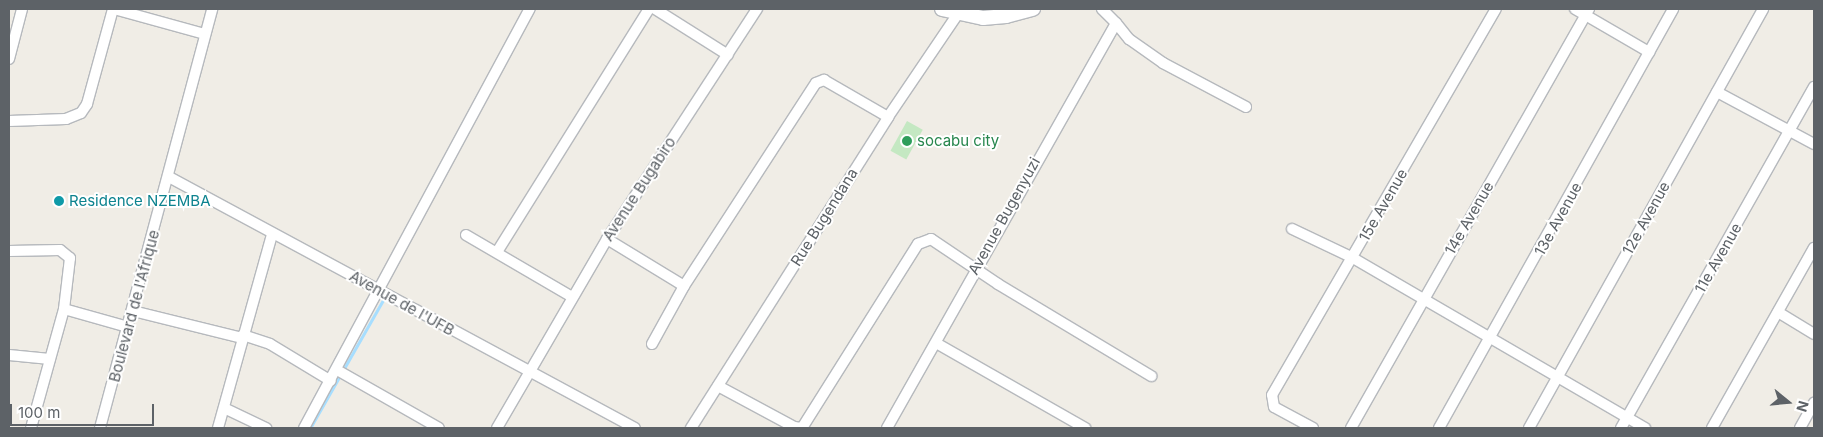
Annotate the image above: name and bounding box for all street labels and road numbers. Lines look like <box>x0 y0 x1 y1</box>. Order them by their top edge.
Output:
street label: Avenue Bugabiro <box>599 134 679 244</box>
street label: Avenue Bugenyuzi <box>964 154 1044 278</box>
street label: Rue Bugendana <box>787 165 861 269</box>
street label: 15e Avenue <box>1355 165 1411 245</box>
street label: 14e Avenue <box>1441 178 1497 258</box>
street label: 12e Avenue <box>1619 178 1673 258</box>
street label: 13e Avenue <box>1530 179 1586 259</box>
street label: 11e Avenue <box>1691 220 1745 296</box>
street label: Boulevard de l'Afrique <box>105 228 163 384</box>
street label: Avenue de l'UFB <box>346 267 458 339</box>

